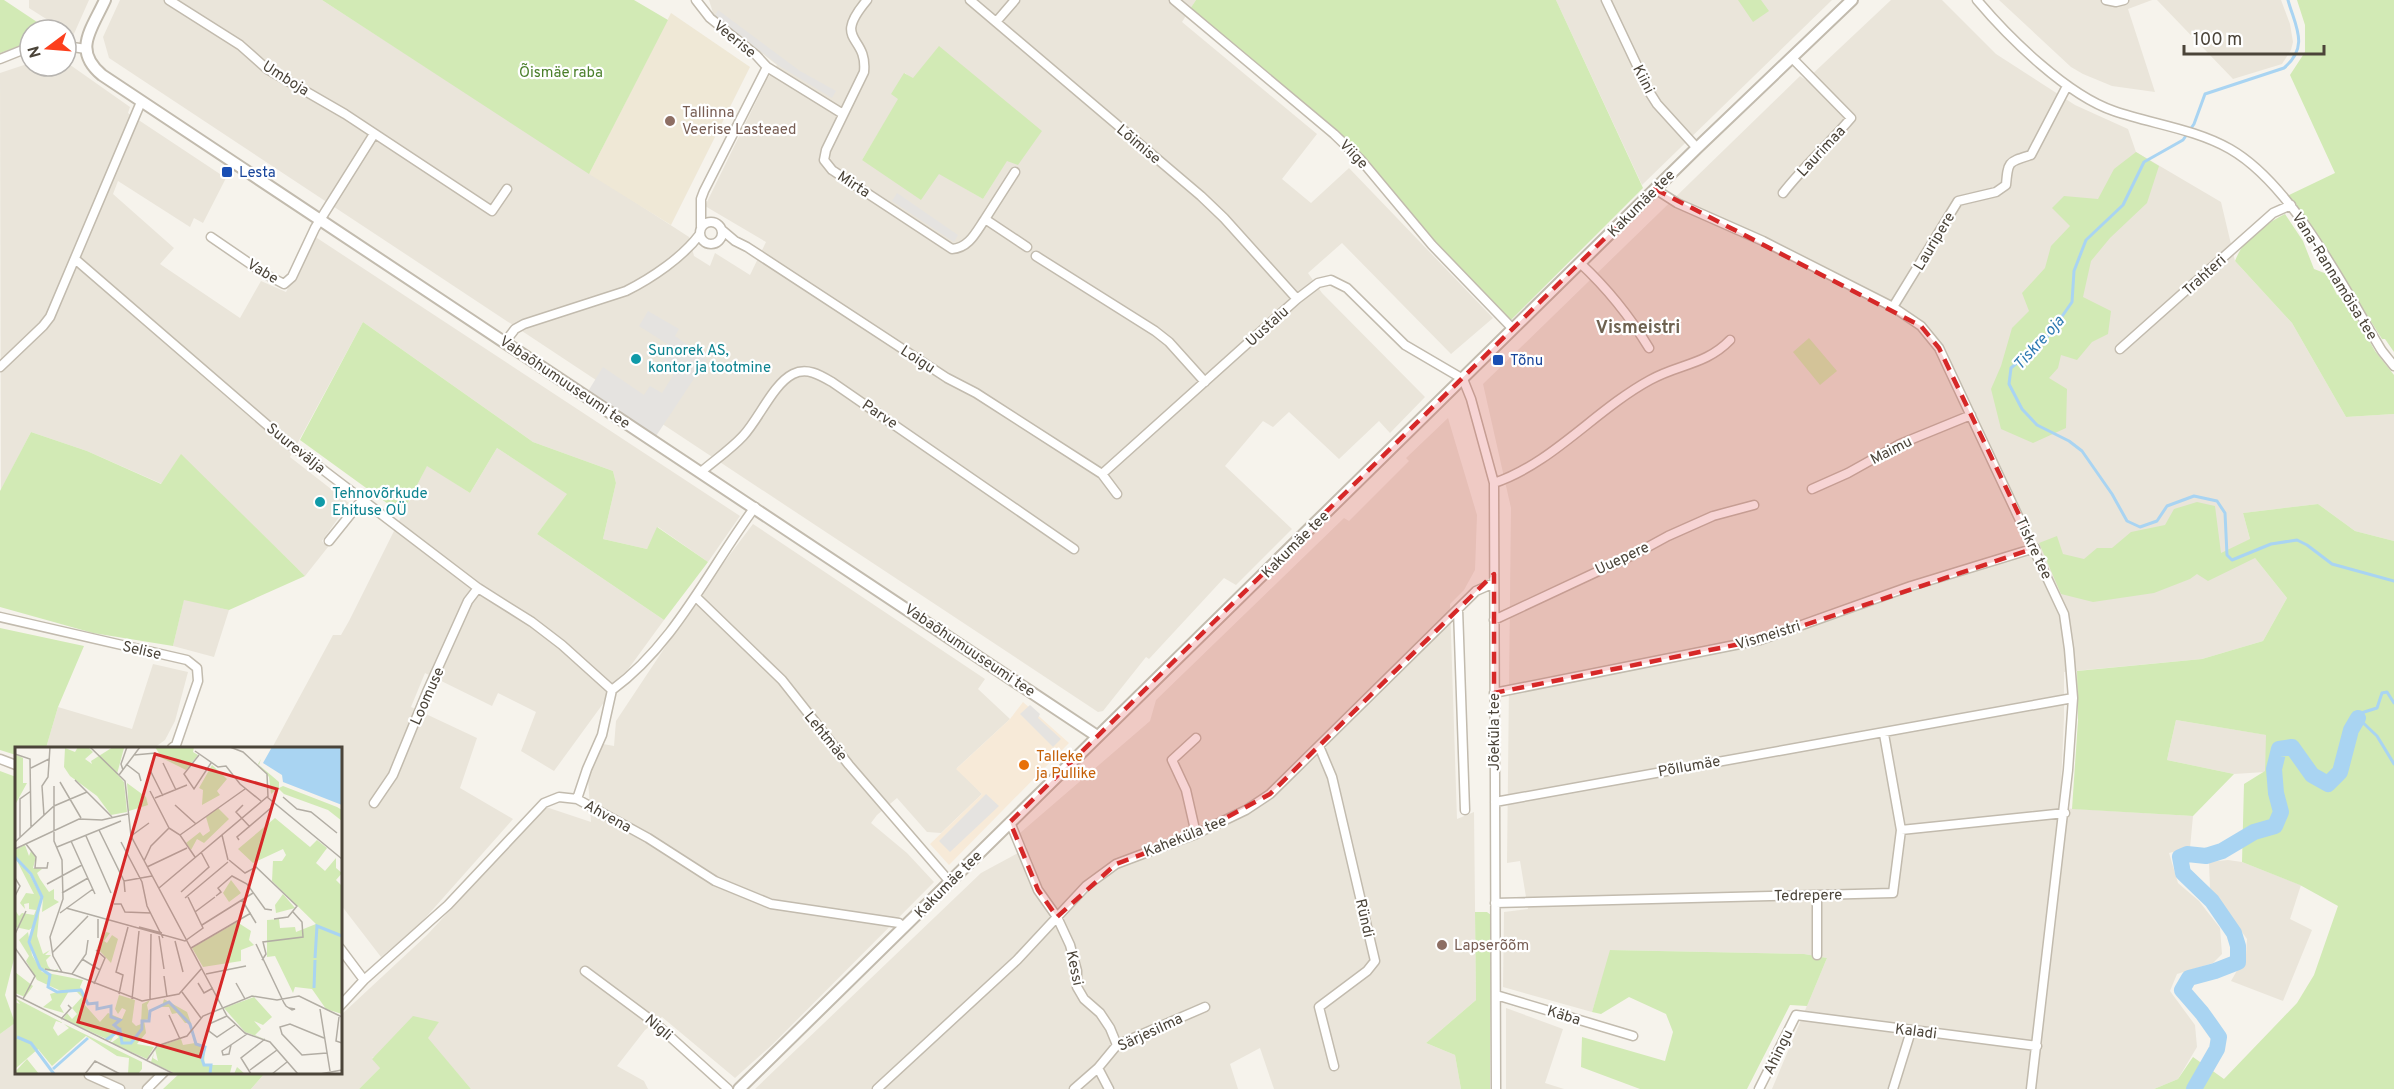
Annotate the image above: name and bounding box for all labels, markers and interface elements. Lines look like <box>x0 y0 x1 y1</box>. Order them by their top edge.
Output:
street label: Veerise <box>709 17 759 63</box>
north arrow <box>18 18 78 78</box>
scale bar <box>2184 18 2324 56</box>
text: 100 m <box>2193 29 2242 52</box>
text: N <box>24 43 47 60</box>
street label: Umboja <box>258 57 312 101</box>
street label: Kiini <box>1627 62 1658 97</box>
park label: Õismäe raba <box>519 63 603 83</box>
place label: Tallinna Veerise Lasteaed <box>682 104 797 140</box>
marker: Tallinna Veerise Lasteaed <box>663 114 677 128</box>
street label: Lõimise <box>1112 121 1164 169</box>
street label: Laurimaa <box>1794 122 1851 182</box>
street label: Viige <box>1334 136 1372 174</box>
place label: Lesta <box>239 164 276 183</box>
marker: Lesta <box>220 165 234 179</box>
street label: Kakumäe tee <box>1604 166 1680 242</box>
street label: Mirta <box>833 168 873 203</box>
street label: Lauripere <box>1910 209 1960 274</box>
street label: Vana-Rannamõisa tee <box>2287 209 2381 344</box>
street label: Trahteri <box>2179 252 2231 301</box>
street label: Vabe <box>243 256 281 289</box>
street label: Uustalu <box>1243 303 1293 351</box>
water label: Tiskre oja <box>2010 311 2070 375</box>
district label: Vismeistri <box>1596 317 1680 340</box>
street label: Vabaõhumuuseumi tee <box>495 332 633 434</box>
place label: Sunorek AS, kontor ja tootmine <box>648 342 771 378</box>
street label: Loigu <box>896 342 938 378</box>
marker: Sunorek AS, kontor ja tootmine <box>629 352 643 366</box>
place label: Tõnu <box>1510 352 1543 371</box>
marker: Tõnu <box>1491 353 1505 367</box>
street label: Parve <box>858 396 901 434</box>
street label: Suurevälja <box>262 420 328 479</box>
street label: Maimu <box>1868 433 1916 470</box>
place label: Tehnovõrkude Ehituse OÜ <box>332 485 428 521</box>
marker: Tehnovõrkude Ehituse OÜ <box>313 495 327 509</box>
street label: Kakumäe tee <box>1258 507 1334 583</box>
street label: Tiskre tee <box>2010 514 2055 583</box>
street label: Uuepere <box>1593 539 1653 580</box>
street label: Vabaõhumuuseumi tee <box>900 600 1038 702</box>
street label: Vismeistri <box>1734 618 1803 655</box>
street label: Selise <box>120 638 163 665</box>
street label: Loomuse <box>407 665 450 729</box>
street label: Jõeküla tee <box>1486 693 1505 771</box>
street label: Lehtmäe <box>799 708 851 766</box>
inset map <box>15 747 342 1074</box>
place label: Talleke ja Pullike <box>1035 748 1096 784</box>
street label: Põllumäe <box>1657 753 1722 782</box>
marker: Talleke ja Pullike <box>1017 758 1031 772</box>
street label: Ahvena <box>580 797 634 838</box>
street label: Kaheküla tee <box>1141 812 1230 863</box>
street label: Kakumäe tee <box>911 847 987 923</box>
street label: Tedrepere <box>1774 886 1842 907</box>
street label: Ründi <box>1350 897 1377 940</box>
place label: Lapserõõm <box>1454 937 1529 956</box>
marker: Lapserõõm <box>1435 938 1449 952</box>
street label: Kessi <box>1061 949 1086 988</box>
street label: Käba <box>1544 1002 1583 1031</box>
street label: Särjesilma <box>1115 1010 1186 1057</box>
street label: Nigli <box>640 1011 676 1045</box>
street label: Kaladi <box>1894 1021 1938 1044</box>
street label: Ahingu <box>1760 1027 1798 1078</box>

